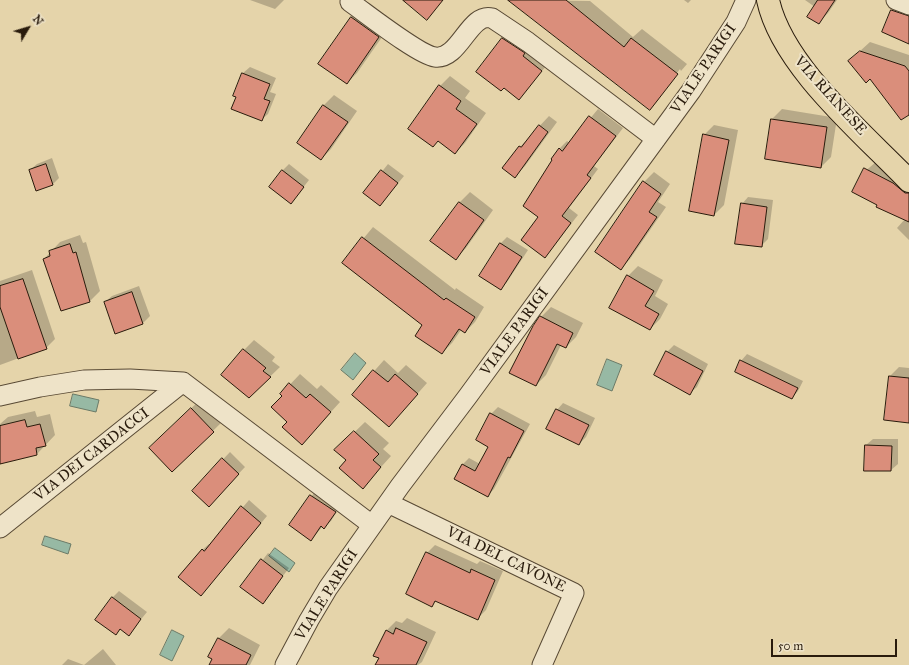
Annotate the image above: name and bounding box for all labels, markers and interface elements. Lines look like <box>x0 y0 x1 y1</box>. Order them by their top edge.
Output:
north arrow <box>8 8 48 48</box>
text: N <box>30 13 46 28</box>
street label: VIALE PARIGI <box>667 21 741 117</box>
street label: VIA RIANESE <box>790 53 870 139</box>
street label: VIALE PARIGI <box>477 284 553 380</box>
street label: VIA DEI CARDACCI <box>31 404 153 506</box>
street label: VIA DEL CAVONE <box>443 523 569 597</box>
street label: VIALE PARIGI <box>292 546 362 644</box>
scale bar <box>773 631 899 657</box>
text: 50 m <box>778 639 803 653</box>

